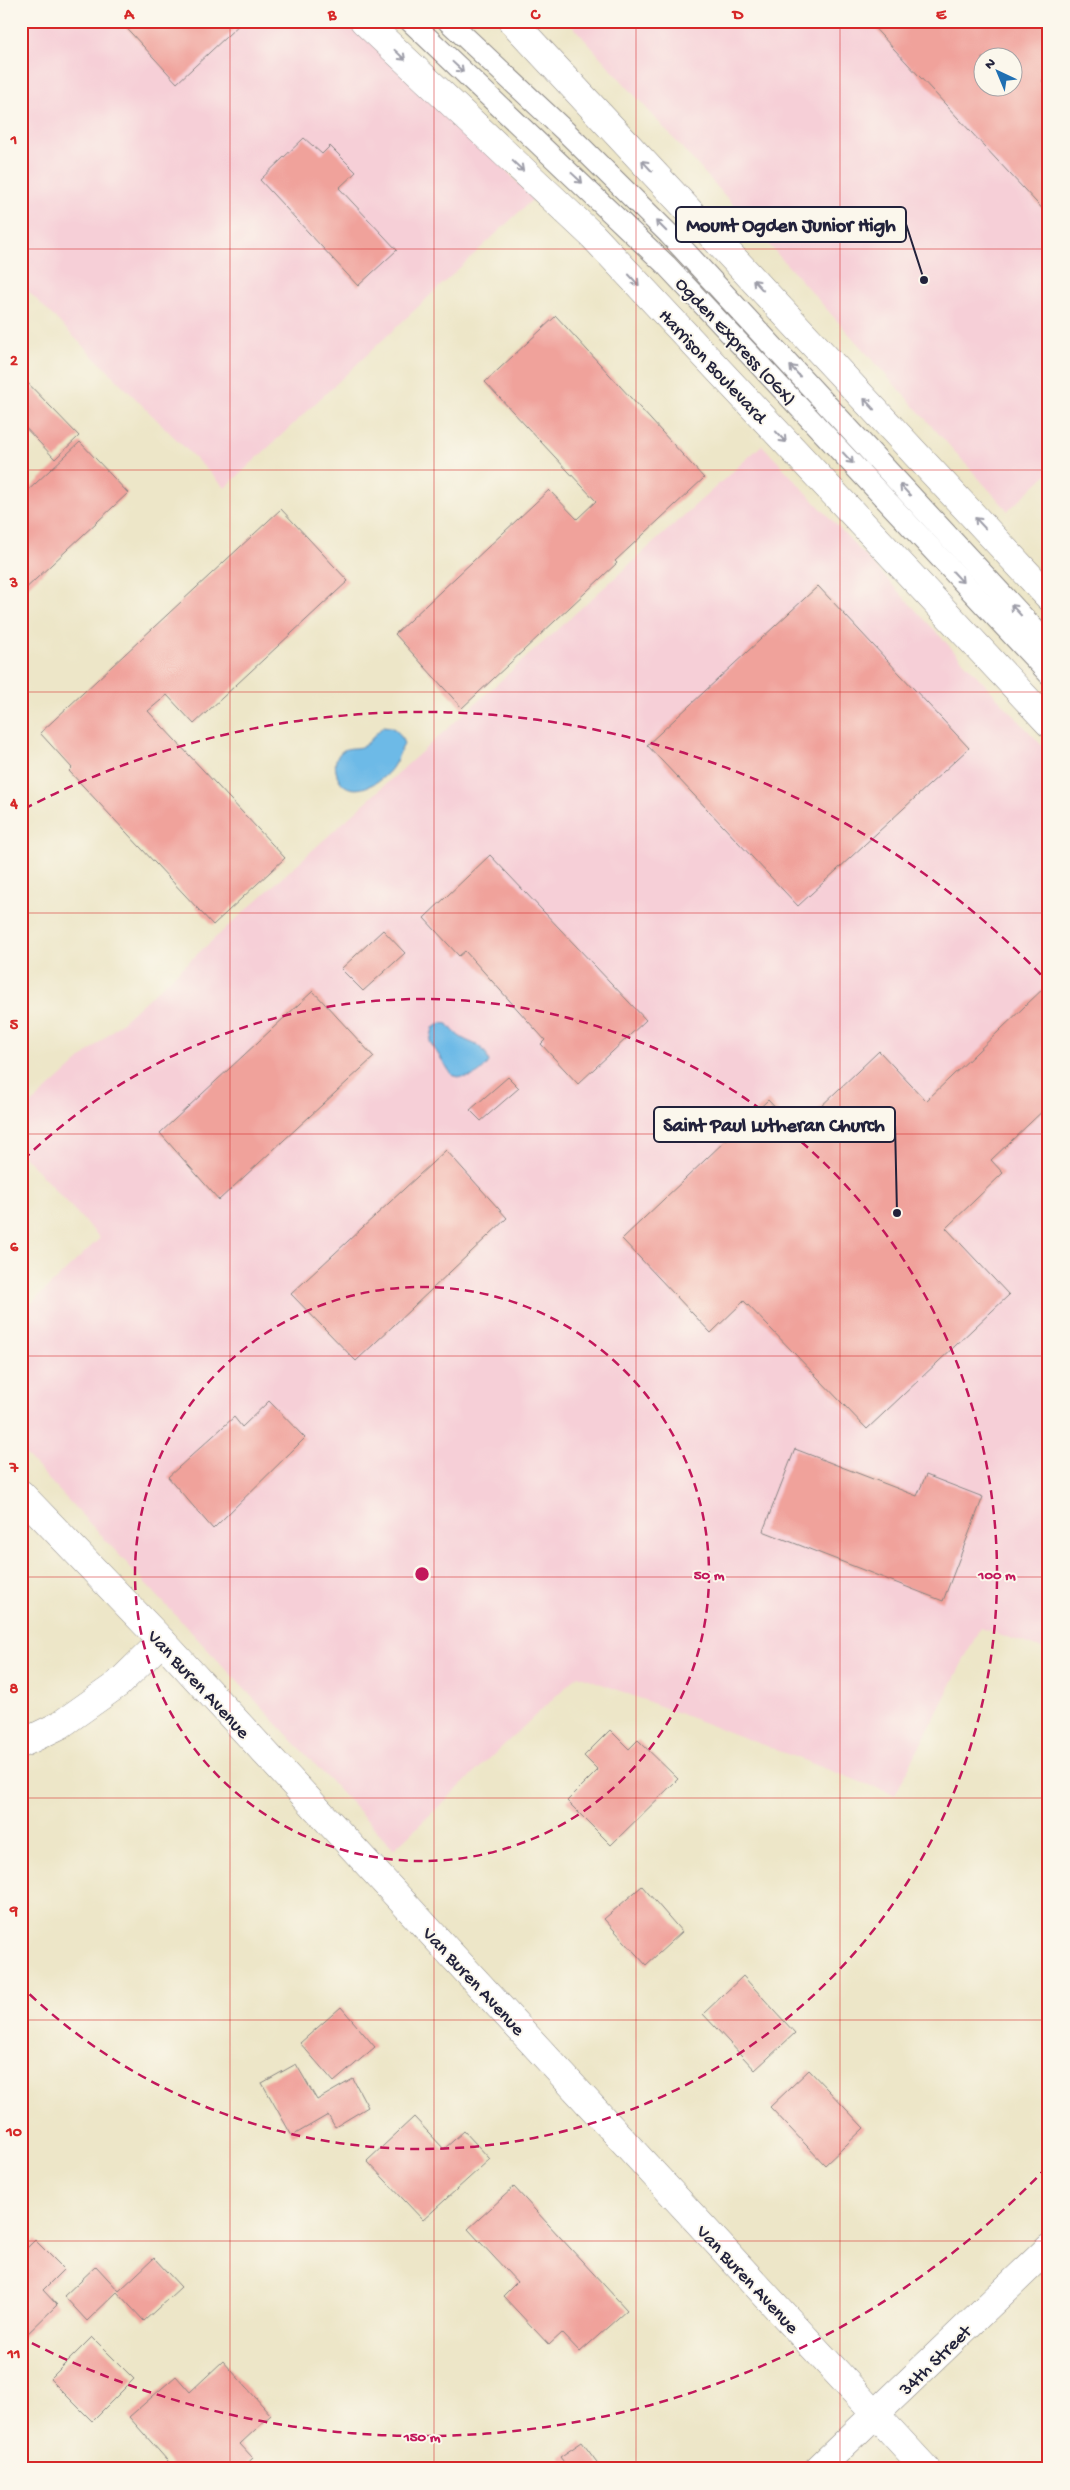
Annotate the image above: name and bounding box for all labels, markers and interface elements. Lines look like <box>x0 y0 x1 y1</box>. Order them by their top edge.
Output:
text: A <box>123 7 135 26</box>
text: B <box>327 7 337 26</box>
text: C <box>530 7 541 26</box>
text: D <box>731 7 744 26</box>
text: E <box>936 7 947 26</box>
north arrow <box>972 48 1022 98</box>
one-way arrow <box>393 49 406 61</box>
text: N <box>982 55 1000 74</box>
one-way arrow <box>452 61 465 73</box>
text: 1 <box>10 132 17 151</box>
one-way arrow <box>512 160 525 172</box>
one-way arrow <box>641 160 653 173</box>
one-way arrow <box>570 172 583 184</box>
callout: Mount Ogden Junior High <box>676 207 906 242</box>
text: Mount Ogden Junior High <box>686 216 896 239</box>
one-way arrow <box>655 220 667 232</box>
one-way arrow <box>628 273 640 286</box>
street label: Ogden Express (OGX) <box>669 273 800 411</box>
one-way arrow <box>752 279 764 292</box>
street label: Harrison Boulevard <box>652 305 772 431</box>
text: 2 <box>10 353 18 372</box>
one-way arrow <box>789 364 801 377</box>
one-way arrow <box>863 398 875 411</box>
one-way arrow <box>775 430 787 443</box>
one-way arrow <box>842 452 854 465</box>
one-way arrow <box>899 484 911 497</box>
one-way arrow <box>974 517 986 530</box>
one-way arrow <box>952 571 964 584</box>
text: 3 <box>9 575 18 594</box>
one-way arrow <box>1010 603 1022 616</box>
text: 4 <box>9 796 18 815</box>
text: 5 <box>10 1017 19 1036</box>
callout: Saint Paul Lutheran Church <box>654 1107 895 1142</box>
text: Saint Paul Lutheran Church <box>663 1116 885 1139</box>
text: 6 <box>10 1239 19 1258</box>
text: 7 <box>9 1460 19 1479</box>
centre of rings <box>413 1565 431 1583</box>
text: 50 m <box>694 1567 725 1585</box>
text: 100 m <box>977 1567 1016 1585</box>
street label: Van Buren Avenue <box>140 1625 254 1745</box>
text: 8 <box>10 1681 19 1700</box>
text: 9 <box>9 1903 18 1922</box>
street label: Van Buren Avenue <box>415 1922 529 2042</box>
text: 10 <box>5 2124 22 2143</box>
street label: Van Buren Avenue <box>689 2220 803 2340</box>
street label: 34th Street <box>895 2320 979 2402</box>
text: 11 <box>7 2346 20 2365</box>
text: 150 m <box>403 2429 441 2447</box>

